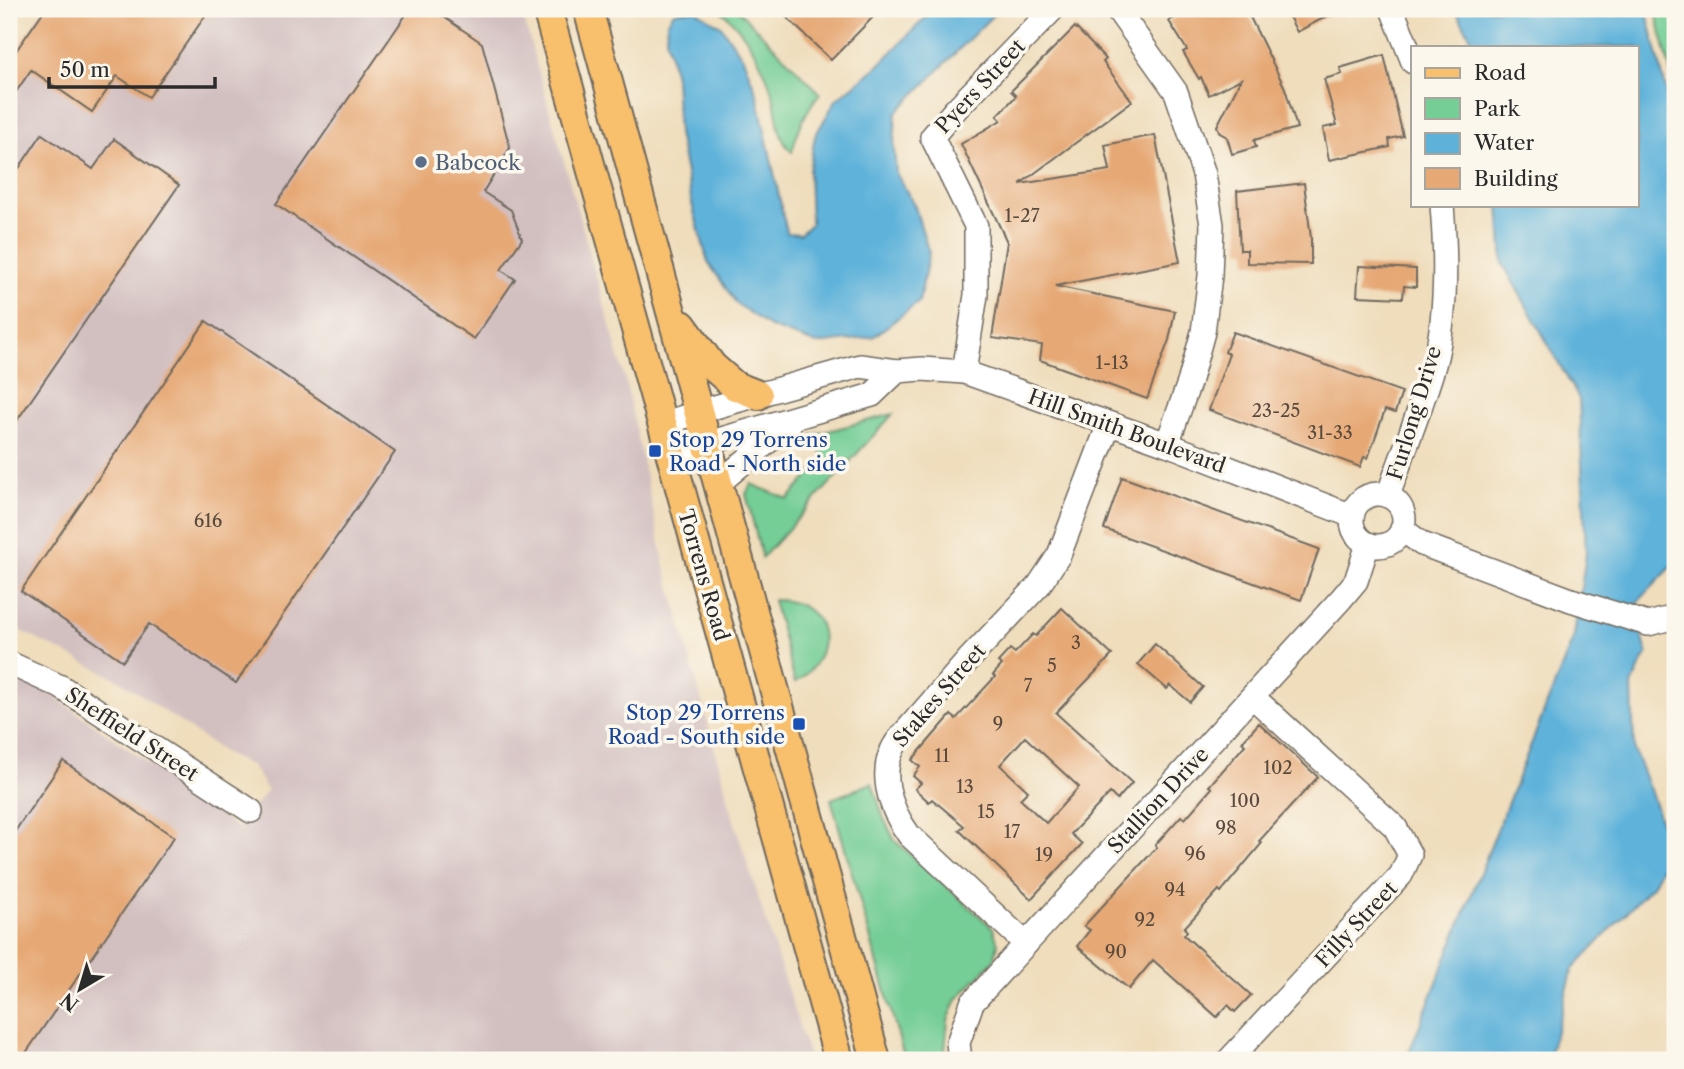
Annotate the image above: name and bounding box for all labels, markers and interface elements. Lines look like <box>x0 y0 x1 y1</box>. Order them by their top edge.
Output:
street label: Pyers Street <box>930 33 1030 138</box>
scale bar <box>49 46 215 90</box>
legend <box>1411 46 1638 206</box>
text: 50 m <box>60 57 110 82</box>
text: Road <box>1474 60 1526 85</box>
text: Park <box>1474 96 1520 121</box>
text: Water <box>1473 130 1534 155</box>
place label: Babcock <box>435 150 521 175</box>
marker: Babcock <box>413 154 429 170</box>
text: Building <box>1474 166 1559 191</box>
house number: 1-27 <box>1004 205 1040 227</box>
street label: Furlong Drive <box>1382 343 1446 483</box>
house number: 1-13 <box>1095 352 1129 374</box>
street label: Hill Smith Boulevard <box>1025 384 1229 478</box>
house number: 23-25 <box>1252 400 1300 422</box>
house number: 31-33 <box>1307 422 1353 444</box>
place label: Stop 29 Torrens Road - North side <box>669 427 847 476</box>
marker: Stop 29 Torrens Road - North side <box>647 443 663 459</box>
street label: Torrens Road <box>673 506 735 644</box>
house number: 616 <box>194 510 222 532</box>
house number: 3 <box>1071 632 1081 654</box>
street label: Stakes Street <box>887 638 991 752</box>
house number: 5 <box>1047 655 1057 677</box>
house number: 7 <box>1024 675 1033 697</box>
street label: Sheffield Street <box>61 682 204 787</box>
place label: Stop 29 Torrens Road - South side <box>608 700 785 749</box>
house number: 9 <box>993 713 1003 735</box>
marker: Stop 29 Torrens Road - South side <box>791 716 807 732</box>
street label: Stallion Drive <box>1102 742 1214 858</box>
house number: 11 <box>934 745 950 767</box>
house number: 102 <box>1263 757 1293 779</box>
house number: 13 <box>956 776 974 798</box>
house number: 100 <box>1230 790 1260 812</box>
house number: 15 <box>977 801 995 823</box>
house number: 98 <box>1215 817 1237 839</box>
house number: 17 <box>1004 821 1020 843</box>
house number: 96 <box>1184 843 1206 865</box>
house number: 19 <box>1035 844 1053 866</box>
street label: Filly Street <box>1310 875 1403 972</box>
house number: 94 <box>1165 879 1185 901</box>
house number: 92 <box>1135 909 1155 931</box>
house number: 90 <box>1105 941 1127 963</box>
north arrow <box>46 954 116 1024</box>
text: N <box>56 988 83 1016</box>

